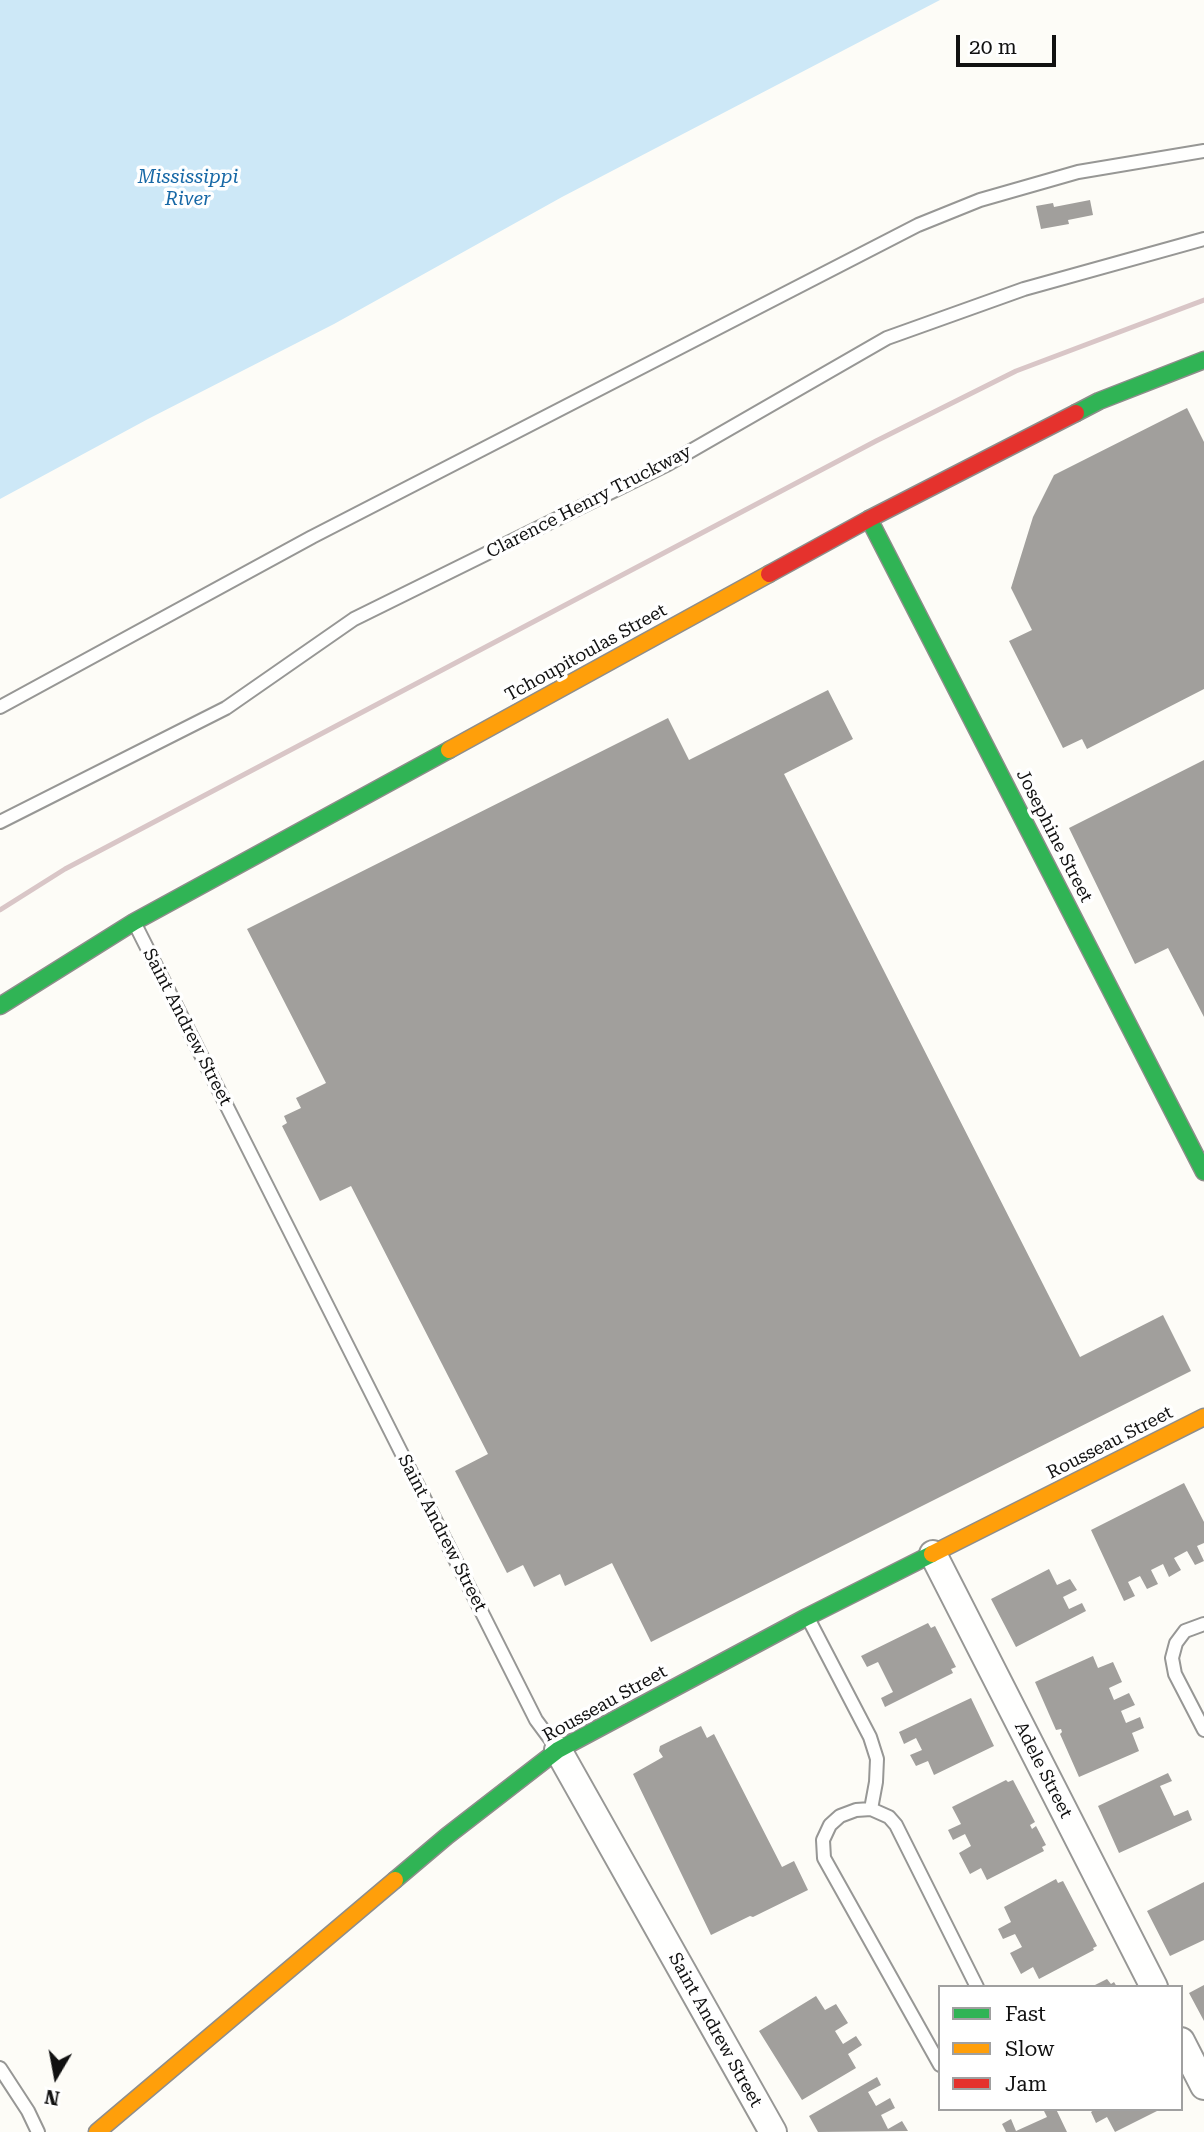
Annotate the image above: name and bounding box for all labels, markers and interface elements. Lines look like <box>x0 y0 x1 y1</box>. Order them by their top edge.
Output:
scale bar <box>959 21 1059 65</box>
text: 20 m <box>969 35 1017 59</box>
water label: Mississippi River <box>138 166 238 210</box>
street label: Clarence Henry Truckway <box>483 441 695 563</box>
street label: Tchoupitoulas Street <box>502 600 670 706</box>
street label: Josephine Street <box>1011 766 1097 906</box>
street label: Saint Andrew Street <box>138 945 236 1109</box>
street label: Rousseau Street <box>1043 1402 1177 1484</box>
street label: Saint Andrew Street <box>393 1451 491 1615</box>
street label: Rousseau Street <box>539 1661 671 1747</box>
street label: Adele Street <box>1009 1718 1077 1822</box>
street label: Saint Andrew Street <box>664 1949 766 2111</box>
legend <box>938 1985 1183 2111</box>
text: Fast <box>1005 2002 1046 2026</box>
text: Slow <box>1005 2037 1054 2061</box>
north arrow <box>21 2041 91 2111</box>
text: Jam <box>1005 2072 1047 2096</box>
text: N <box>43 2085 61 2110</box>

